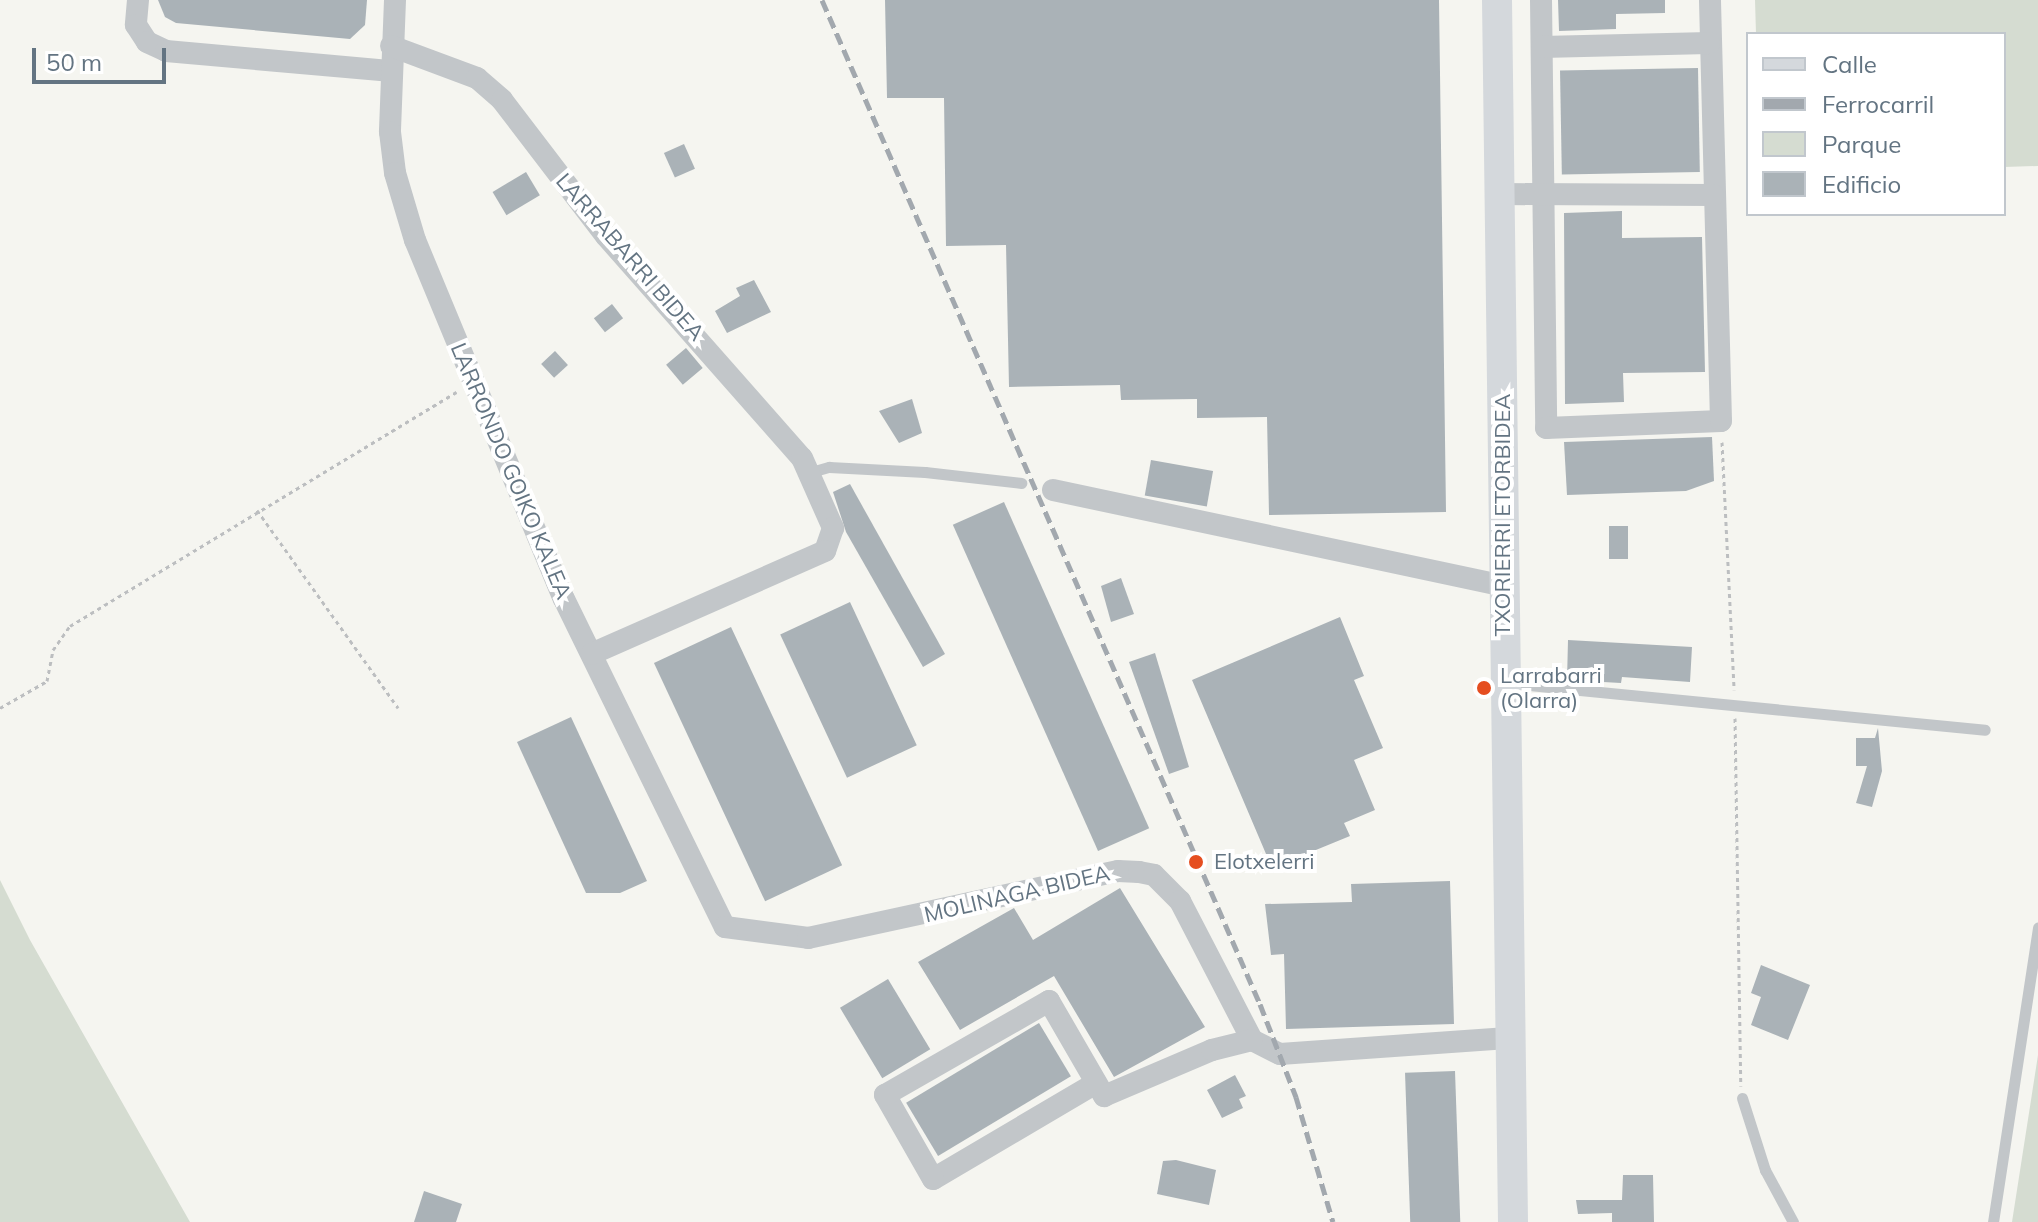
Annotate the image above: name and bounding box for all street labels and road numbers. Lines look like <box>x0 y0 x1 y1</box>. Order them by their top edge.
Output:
street label: LARRABARRI BIDEA <box>550 168 710 346</box>
street label: LARRONDO GOIKO KALEA <box>445 339 577 603</box>
street label: TXORIERRI ETORBIDEA <box>1490 394 1516 636</box>
street label: MOLINAGA BIDEA <box>922 860 1112 928</box>

